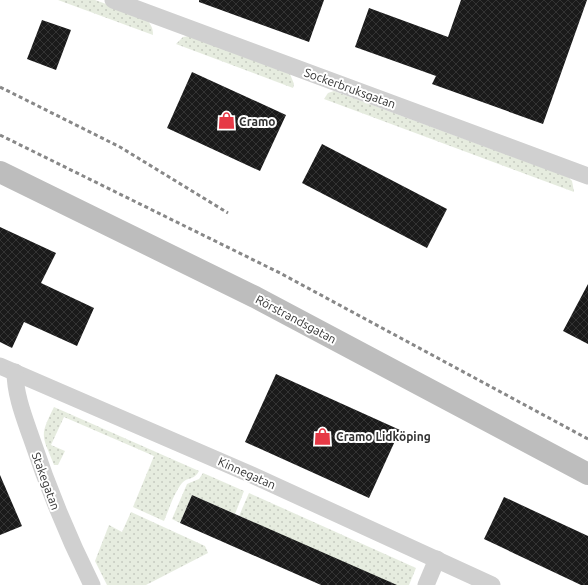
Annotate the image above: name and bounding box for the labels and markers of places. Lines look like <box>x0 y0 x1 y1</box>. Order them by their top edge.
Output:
shop icon: Cramo <box>216 111 236 131</box>
place label: Cramo <box>239 115 276 128</box>
shop icon: Cramo Lidköping <box>313 426 333 446</box>
place label: Cramo Lidköping <box>336 430 431 443</box>

